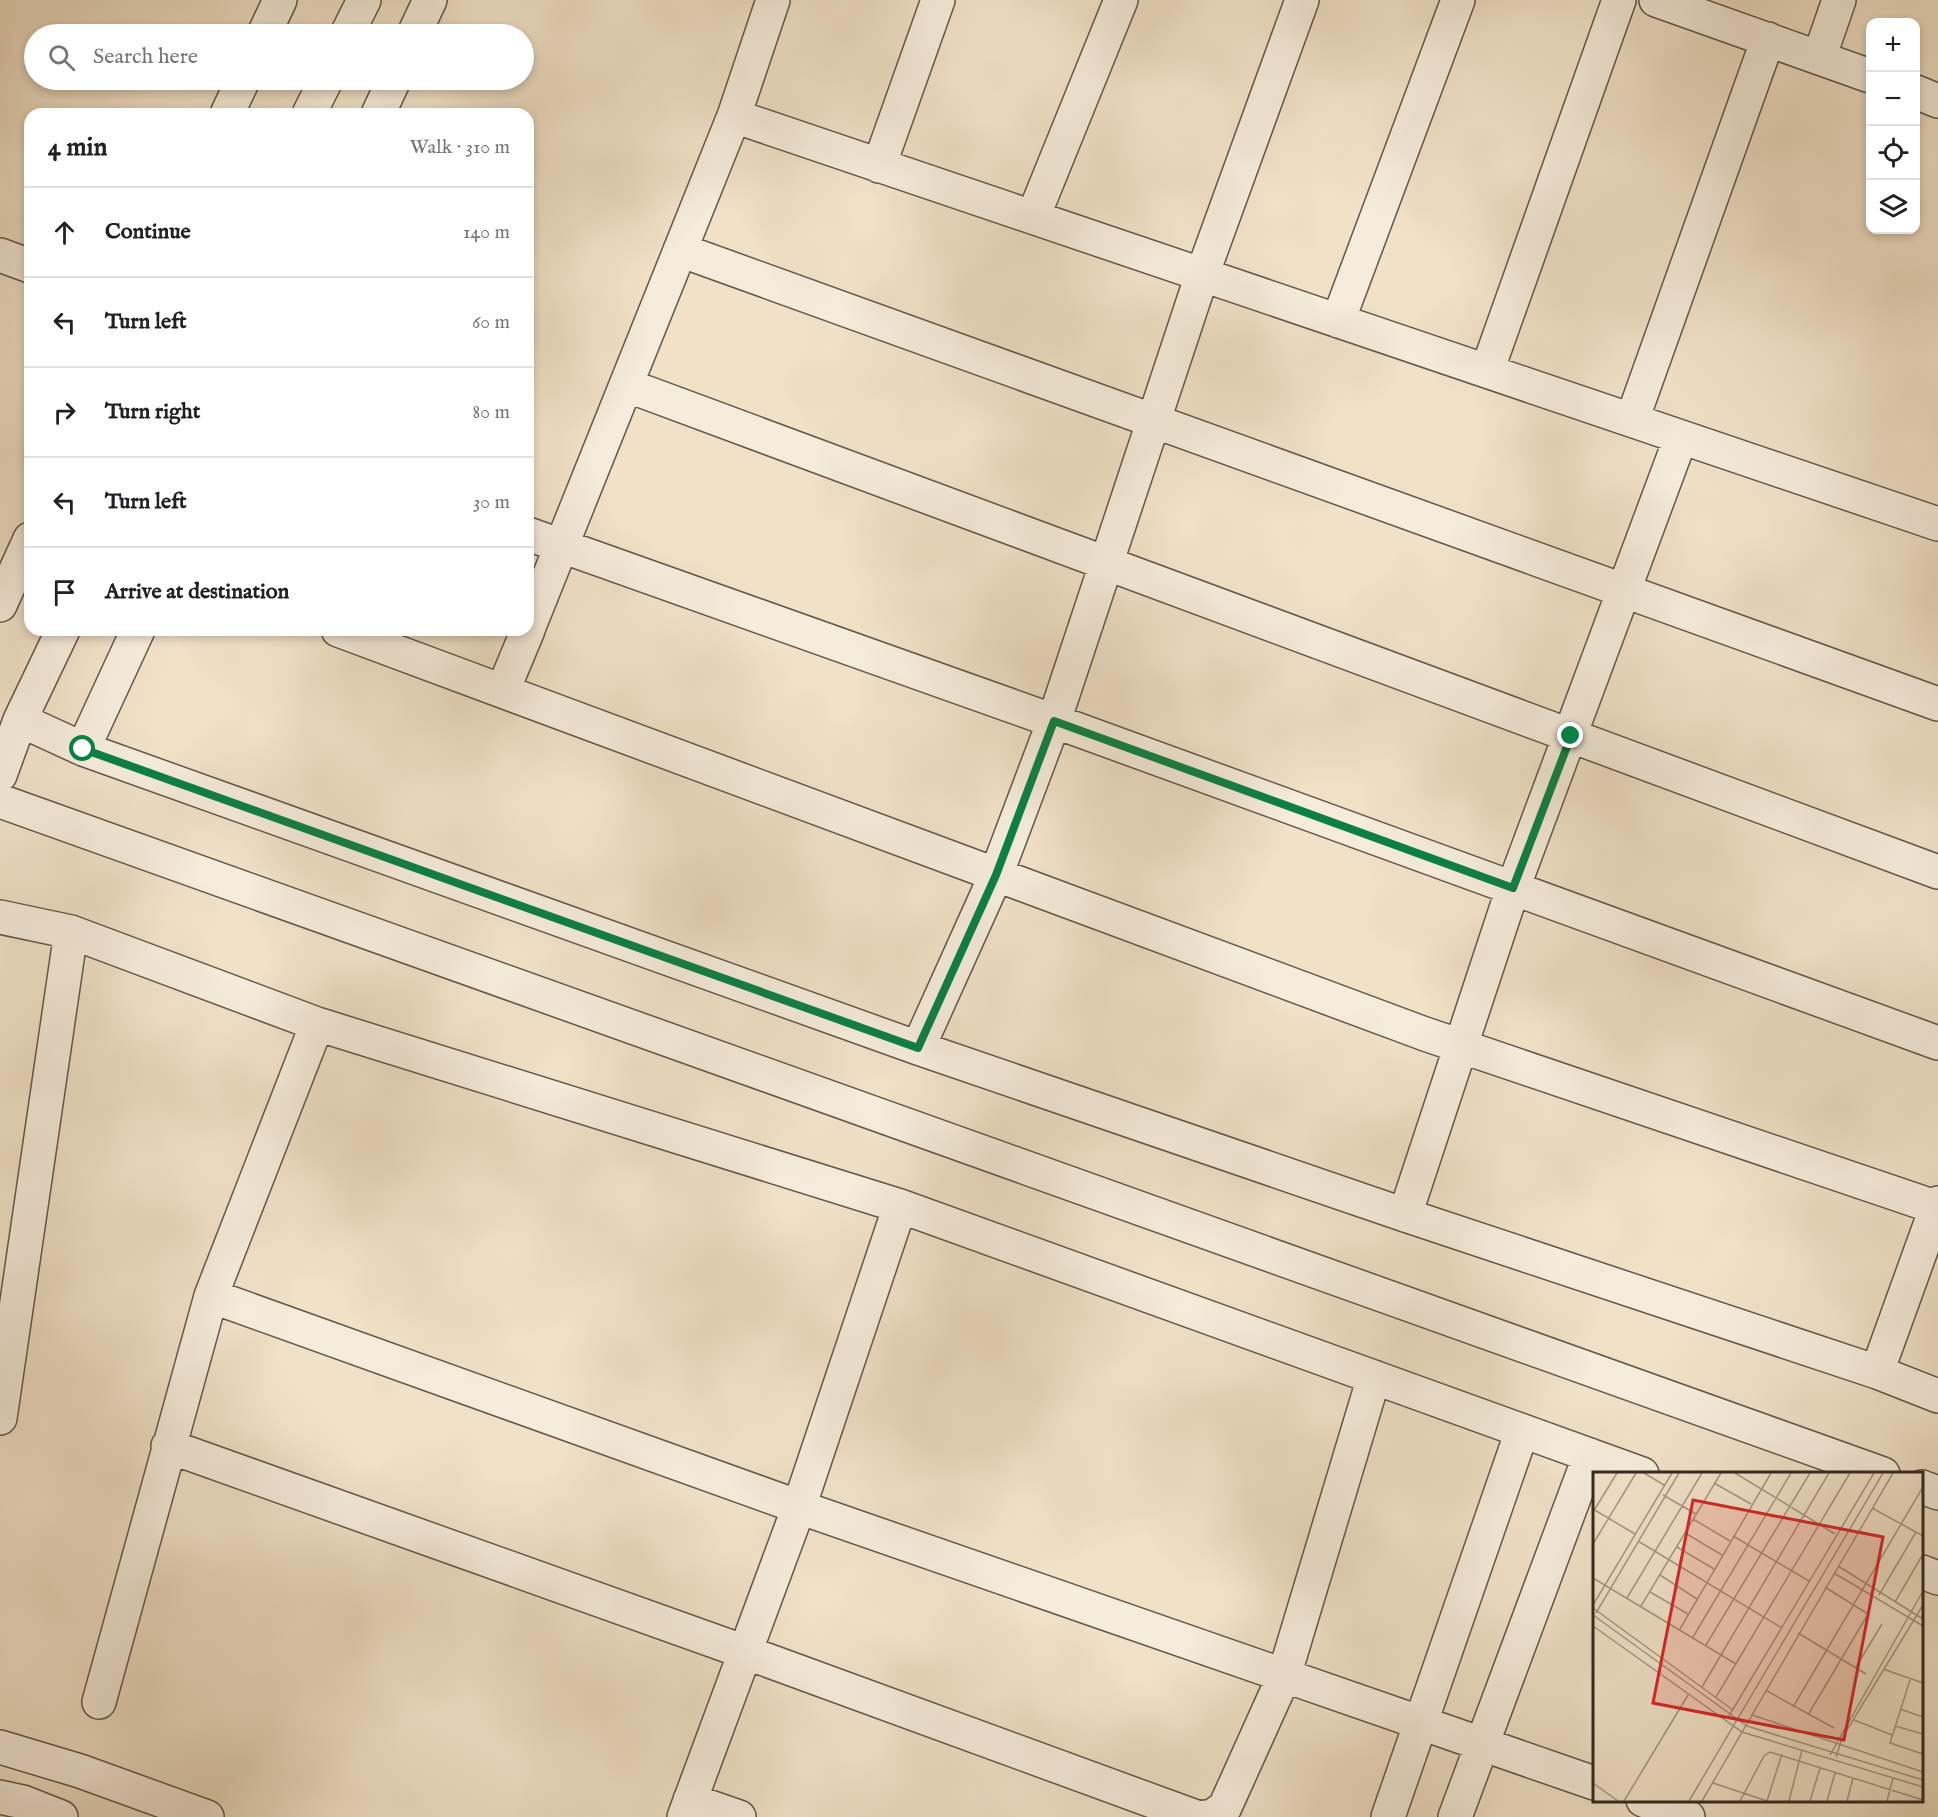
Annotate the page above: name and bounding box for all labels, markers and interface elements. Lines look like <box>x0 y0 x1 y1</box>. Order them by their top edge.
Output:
map controls <box>1866 18 1920 234</box>
button: + <box>1866 18 1920 72</box>
search box <box>24 24 534 90</box>
icon: search <box>45 41 78 74</box>
text: Search here <box>93 43 198 71</box>
button: − <box>1866 72 1920 126</box>
button: locate <box>1866 126 1920 180</box>
text: 4 min <box>48 131 107 164</box>
text: Walk · 310 m <box>410 135 510 160</box>
button: layers <box>1866 180 1920 234</box>
icon: ahead <box>48 216 81 249</box>
text: Continue <box>105 218 191 246</box>
text: 140 m <box>463 220 510 245</box>
icon: left <box>48 306 81 339</box>
text: Turn left <box>105 308 187 336</box>
text: 60 m <box>472 310 510 335</box>
icon: right <box>48 396 81 429</box>
text: Turn right <box>105 398 200 426</box>
text: 80 m <box>473 400 510 425</box>
icon: left <box>48 486 81 519</box>
text: Turn left <box>105 488 187 516</box>
text: 30 m <box>473 490 510 515</box>
icon: arrive <box>48 576 81 609</box>
text: Arrive at destination <box>105 578 289 606</box>
route end <box>1557 722 1583 748</box>
route start <box>69 735 95 761</box>
inset map <box>1593 1472 1923 1802</box>

